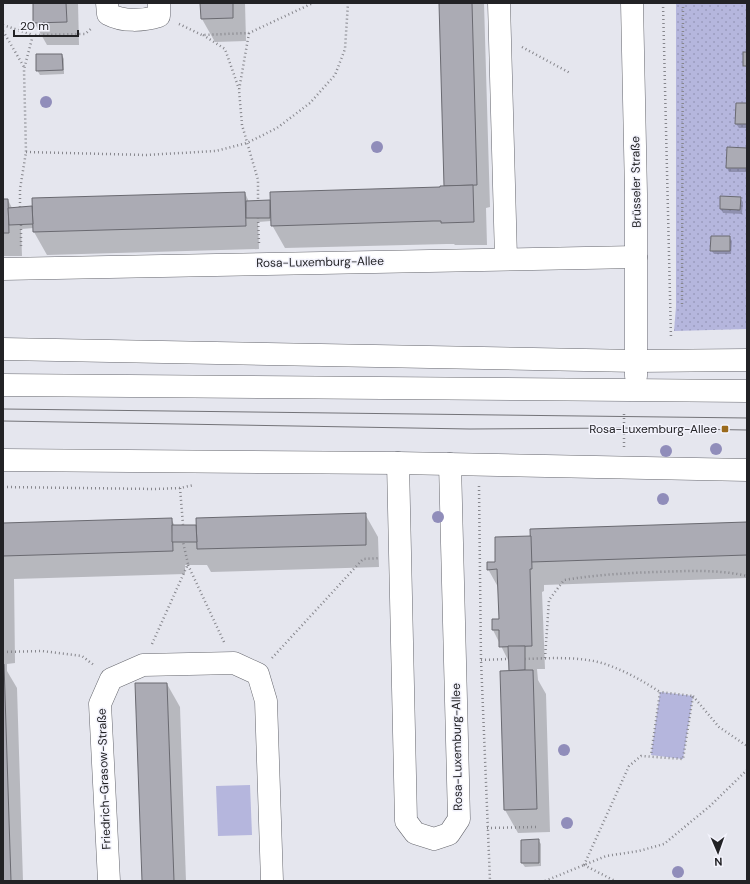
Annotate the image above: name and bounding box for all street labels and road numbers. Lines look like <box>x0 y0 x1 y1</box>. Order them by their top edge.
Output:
street label: Brüsseler Straße <box>627 136 645 228</box>
street label: Rosa-Luxemburg-Allee <box>256 253 384 271</box>
street label: Rosa-Luxemburg-Allee <box>448 683 466 811</box>
street label: Friedrich-Grasow-Straße <box>94 708 114 850</box>

